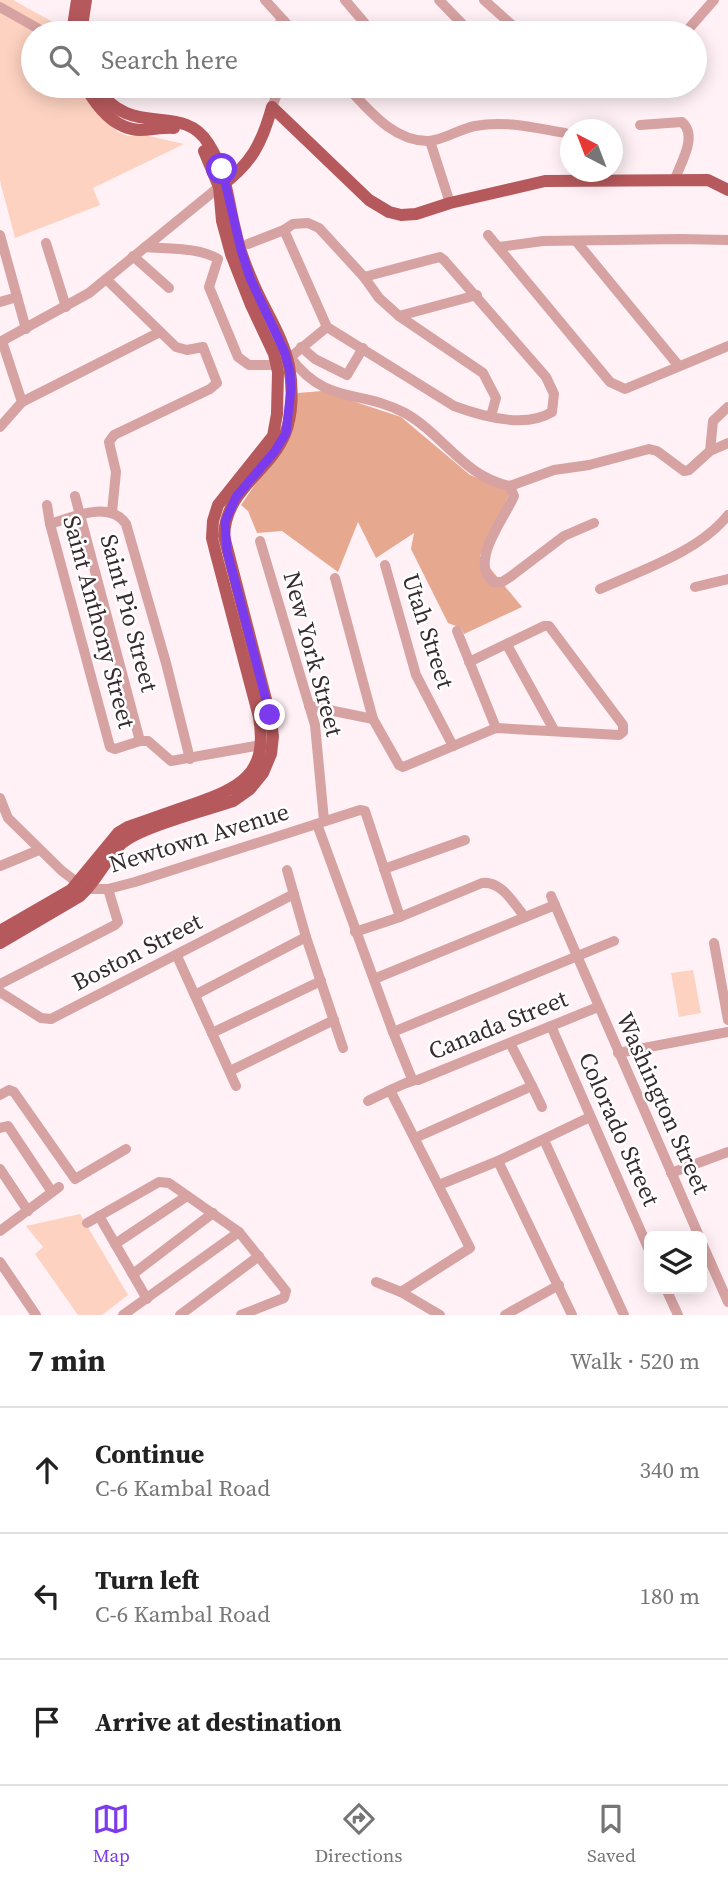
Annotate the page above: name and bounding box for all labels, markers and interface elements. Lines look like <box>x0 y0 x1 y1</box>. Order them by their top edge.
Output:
search box <box>21 21 707 98</box>
icon: search <box>45 41 83 79</box>
text: Search here <box>101 42 238 78</box>
north arrow <box>560 119 623 182</box>
route start <box>206 153 237 184</box>
street label: Saint Anthony Street <box>55 512 144 732</box>
street label: Saint Pio Street <box>93 530 166 695</box>
street label: New York Street <box>276 568 351 740</box>
street label: Utah Street <box>394 569 463 693</box>
route end <box>254 699 285 730</box>
street label: Newtown Avenue <box>105 795 293 881</box>
street label: Boston Street <box>66 905 208 998</box>
street label: Canada Street <box>423 982 572 1067</box>
street label: Washington Street <box>609 1007 718 1199</box>
street label: Colorado Street <box>571 1047 668 1211</box>
map controls <box>644 1231 707 1294</box>
button: layers <box>644 1231 707 1294</box>
text: 7 min <box>28 1340 106 1381</box>
text: Walk · 520 m <box>570 1345 700 1377</box>
text: Continue <box>95 1436 204 1472</box>
icon: ahead <box>28 1451 66 1489</box>
text: 340 m <box>639 1454 700 1486</box>
text: C-6 Kambal Road <box>95 1472 270 1504</box>
text: Turn left <box>95 1562 199 1598</box>
icon: left <box>28 1577 66 1615</box>
text: 180 m <box>639 1580 700 1612</box>
text: C-6 Kambal Road <box>95 1598 270 1630</box>
icon: arrive <box>28 1703 66 1741</box>
text: Arrive at destination <box>95 1704 342 1740</box>
tab: Map <box>92 1800 130 1868</box>
tab: Directions <box>315 1800 403 1868</box>
tab: Saved <box>587 1800 636 1868</box>

